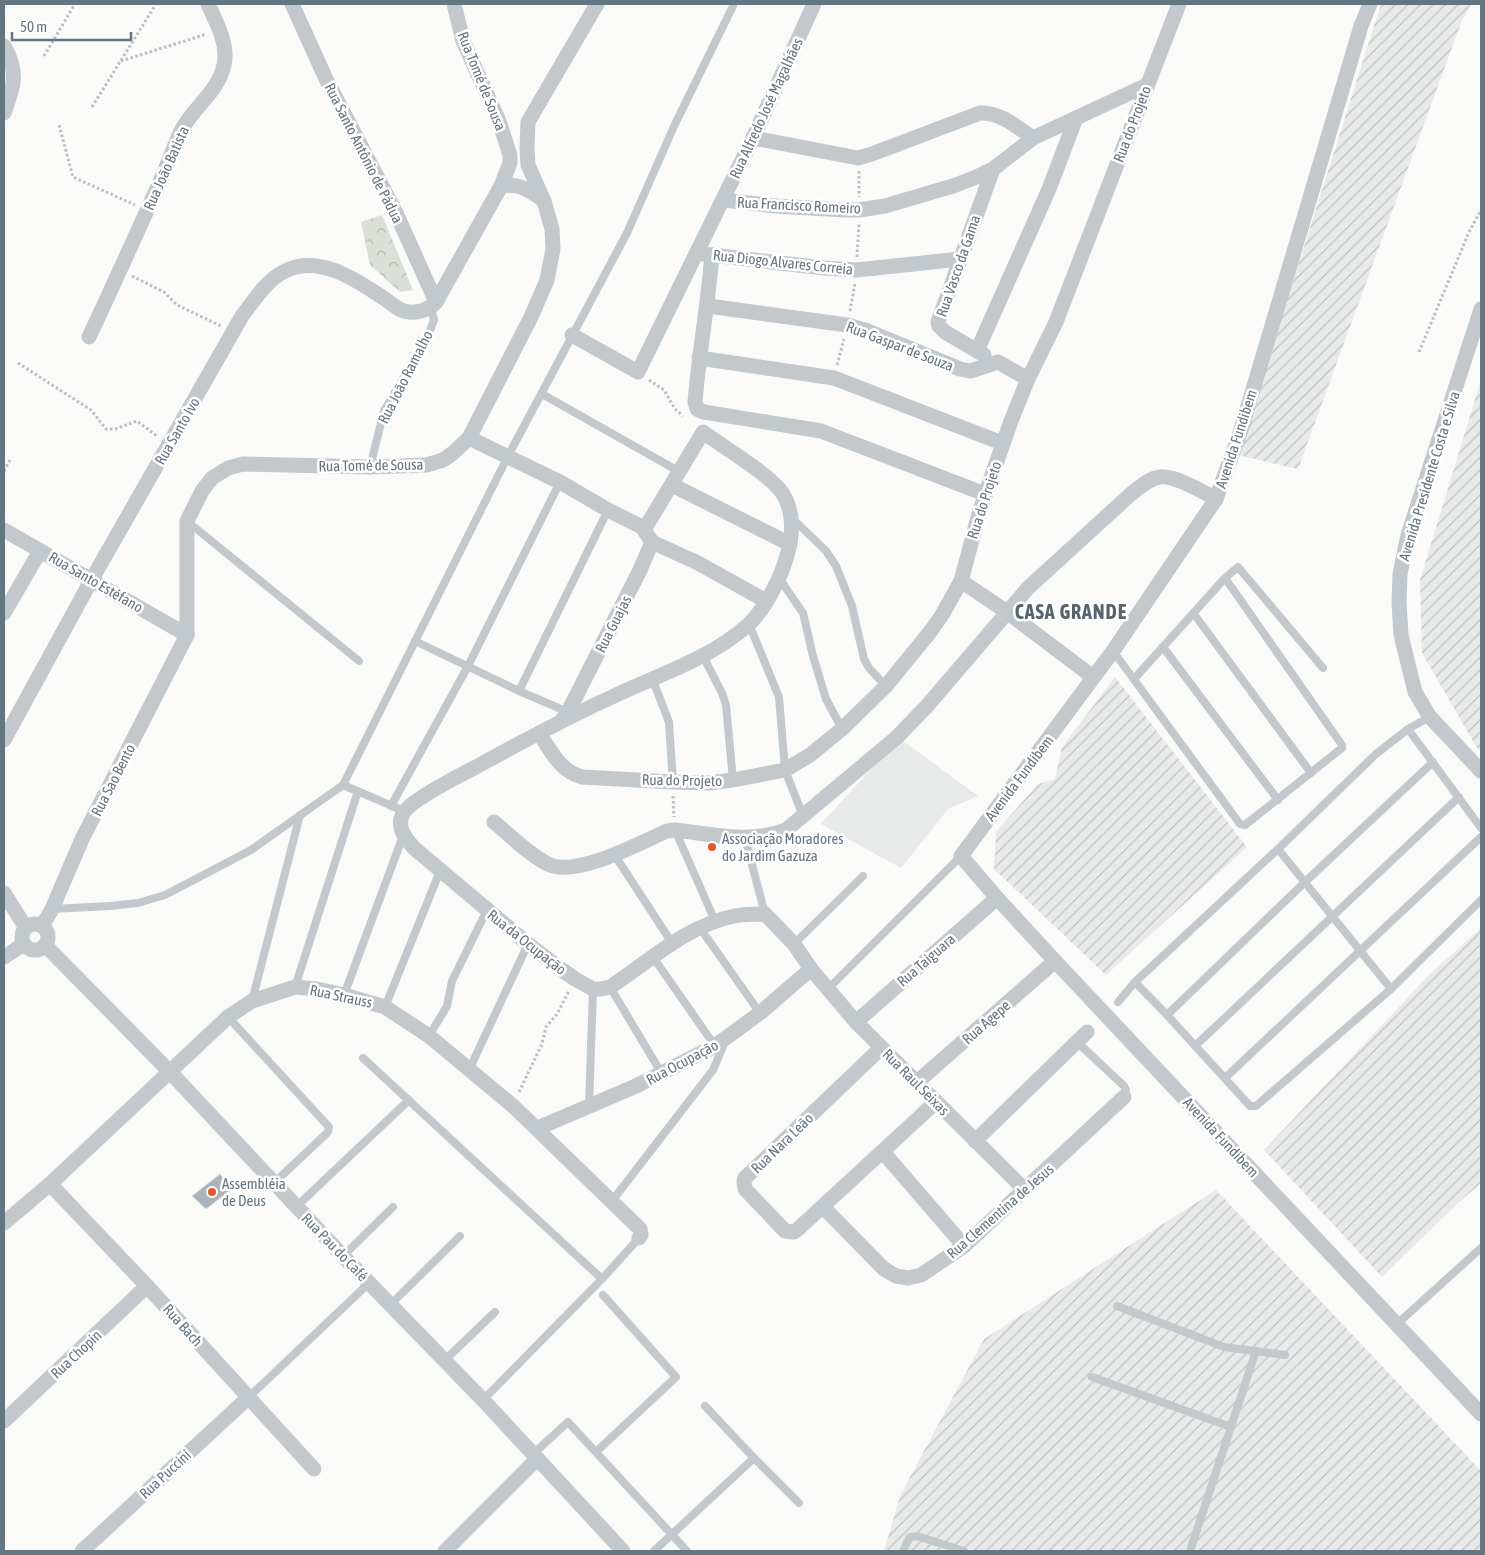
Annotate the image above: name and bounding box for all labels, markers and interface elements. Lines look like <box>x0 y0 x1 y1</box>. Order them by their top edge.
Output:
scale bar <box>12 10 131 42</box>
text: 50 m <box>20 18 47 35</box>
street label: Rua Tomé de Sousa <box>454 29 510 133</box>
street label: Rua Alfredo José Magalhães <box>726 35 806 181</box>
street label: Rua Santo Antônio de Pádua <box>321 80 407 226</box>
street label: Rua do Projeto <box>1110 83 1154 165</box>
street label: Rua João Batista <box>140 123 192 213</box>
street label: Rua Francisco Romeiro <box>737 193 861 217</box>
street label: Rua Vasco da Gama <box>933 213 983 319</box>
street label: Rua Diogo Alvares Correia <box>712 246 854 278</box>
street label: Rua Gaspar de Souza <box>844 318 956 374</box>
street label: Rua João Ramalho <box>374 328 436 426</box>
street label: Avenida Fundibem <box>1212 388 1260 490</box>
street label: Avenida Presidente Costa e Silva <box>1395 389 1463 563</box>
street label: Rua Santo Ivo <box>151 394 203 468</box>
street label: Rua Tomé de Sousa <box>318 456 424 474</box>
street label: Rua do Projeto <box>964 459 1004 541</box>
street label: Rua Santo Estéfano <box>46 548 146 616</box>
street label: Rua Guajas <box>591 593 635 655</box>
district label: CASA GRANDE <box>1015 600 1127 623</box>
street label: Avenida Fundibem <box>981 732 1057 824</box>
street label: Rua Sao Bento <box>88 741 138 819</box>
street label: Rua do Projeto <box>642 771 722 789</box>
place label: Associação Moradores do Jardim Gazuza <box>722 830 844 864</box>
marker: Associação Moradores do Jardim Gazuza <box>706 841 718 853</box>
street label: Rua da Ocupação <box>484 906 570 978</box>
street label: Rua Taiguara <box>893 930 959 990</box>
street label: Rua Strauss <box>308 981 374 1011</box>
street label: Rua Agepe <box>959 996 1014 1047</box>
street label: Rua Ocupação <box>643 1036 721 1088</box>
street label: Rua Raul Seixas <box>879 1045 953 1119</box>
street label: Avenida Fundibem <box>1180 1094 1262 1180</box>
street label: Rua Nara Leão <box>748 1109 816 1177</box>
street label: Rua Clementina de Jesus <box>943 1160 1057 1262</box>
place label: Assembléia de Deus <box>222 1175 286 1209</box>
marker: Assembléia de Deus <box>206 1186 218 1198</box>
street label: Rua Pau do Café <box>298 1209 372 1285</box>
street label: Rua Bach <box>160 1300 206 1350</box>
street label: Rua Chopin <box>47 1326 105 1382</box>
street label: Rua Puccini <box>136 1446 194 1502</box>

